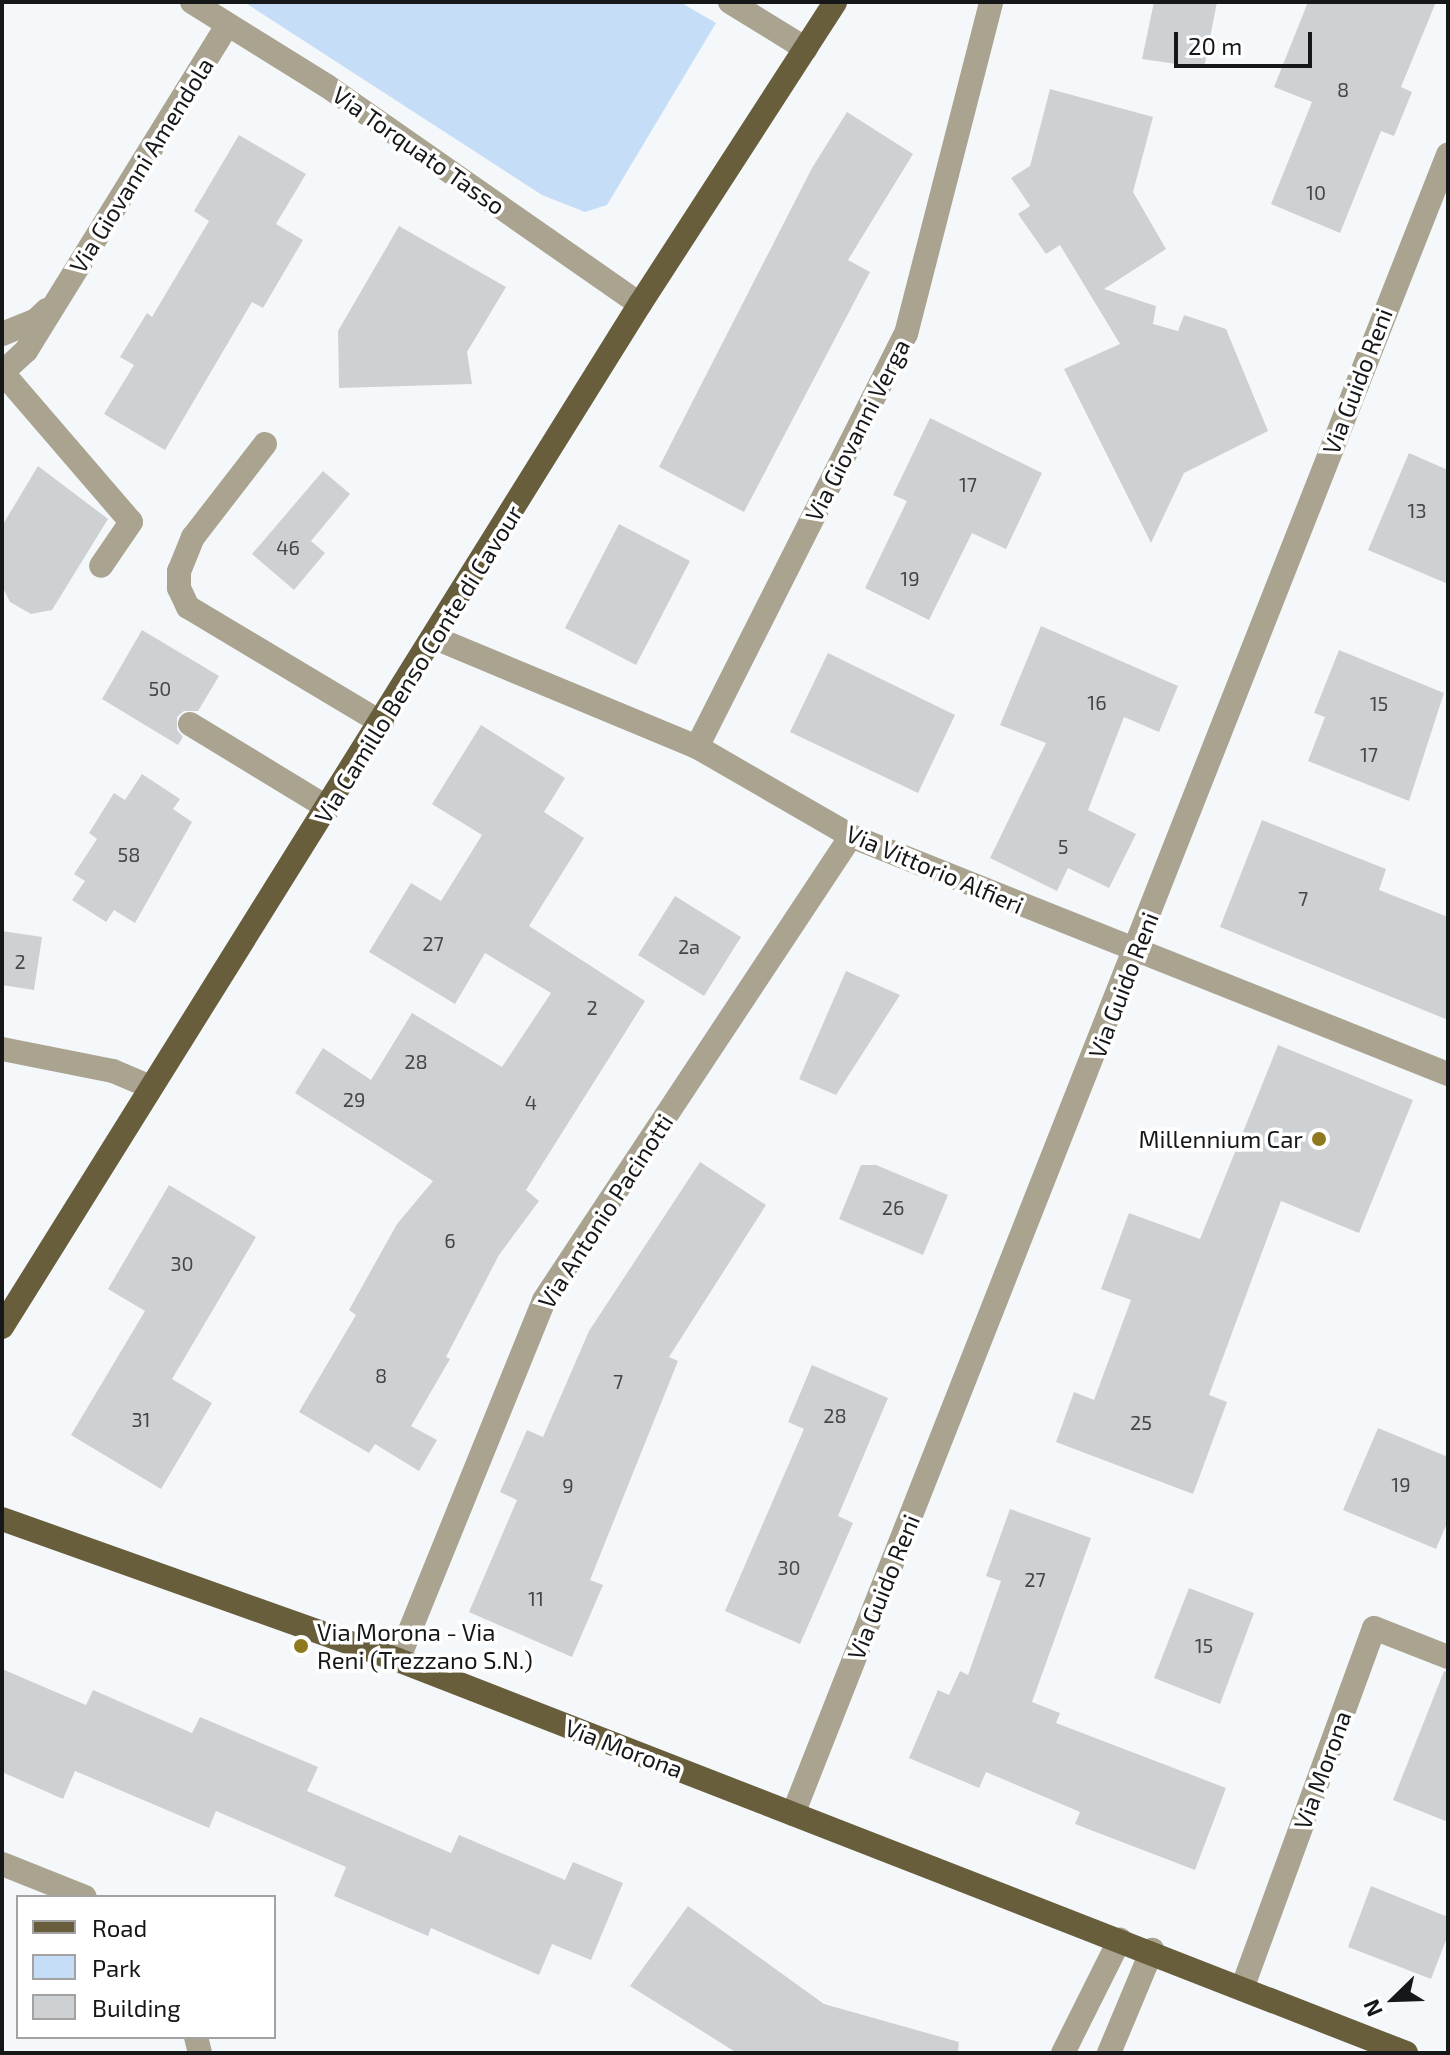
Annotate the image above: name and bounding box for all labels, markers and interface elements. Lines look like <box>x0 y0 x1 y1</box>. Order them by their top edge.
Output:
scale bar <box>1178 16 1316 66</box>
text: 20 m <box>1188 31 1242 60</box>
street label: Via Giovanni Amendola <box>63 52 219 278</box>
house number: 8 <box>1337 77 1349 101</box>
street label: Via Torquato Tasso <box>327 79 511 221</box>
house number: 10 <box>1306 180 1326 204</box>
street label: Via Guido Reni <box>1316 304 1398 458</box>
street label: Via Giovanni Verga <box>799 334 915 526</box>
house number: 17 <box>959 472 977 496</box>
house number: 13 <box>1407 498 1427 522</box>
street label: Via Camillo Benso Conte di Cavour <box>308 500 528 828</box>
house number: 46 <box>276 535 300 559</box>
house number: 19 <box>900 566 920 590</box>
house number: 50 <box>149 676 171 700</box>
house number: 16 <box>1087 690 1107 714</box>
house number: 15 <box>1370 691 1388 715</box>
house number: 17 <box>1360 742 1378 766</box>
street label: Via Vittorio Alfieri <box>841 818 1029 920</box>
house number: 5 <box>1058 834 1068 858</box>
house number: 58 <box>118 842 140 866</box>
house number: 7 <box>1298 886 1308 910</box>
street label: Via Guido Reni <box>1082 908 1164 1062</box>
house number: 27 <box>422 931 444 955</box>
house number: 2a <box>678 934 700 958</box>
house number: 2 <box>14 949 26 973</box>
house number: 2 <box>586 995 598 1019</box>
house number: 28 <box>404 1049 428 1073</box>
house number: 29 <box>343 1087 365 1111</box>
house number: 4 <box>525 1090 537 1114</box>
street label: Via Antonio Pacinotti <box>531 1108 679 1314</box>
place label: Millennium Car <box>1138 1125 1303 1153</box>
marker: Millennium Car <box>1310 1130 1328 1148</box>
house number: 26 <box>882 1195 904 1219</box>
house number: 6 <box>444 1228 456 1252</box>
house number: 30 <box>170 1251 194 1275</box>
house number: 8 <box>375 1363 387 1387</box>
house number: 7 <box>613 1369 623 1393</box>
house number: 28 <box>823 1403 847 1427</box>
house number: 31 <box>131 1407 151 1431</box>
house number: 25 <box>1130 1410 1152 1434</box>
house number: 19 <box>1391 1472 1411 1496</box>
house number: 9 <box>562 1473 574 1497</box>
street label: Via Guido Reni <box>841 1510 925 1664</box>
house number: 30 <box>777 1555 801 1579</box>
house number: 27 <box>1024 1567 1046 1591</box>
house number: 11 <box>528 1586 544 1610</box>
place label: Via Morona - Via Reni (Trezzano S.N.) <box>317 1618 533 1674</box>
house number: 15 <box>1195 1633 1213 1657</box>
marker: Via Morona - Via Reni (Trezzano S.N.) <box>292 1637 310 1655</box>
street label: Via Morona <box>1287 1707 1357 1833</box>
street label: Via Morona <box>561 1712 687 1784</box>
legend <box>16 1895 276 2039</box>
text: Road <box>92 1913 147 1942</box>
text: Park <box>92 1953 141 1982</box>
north arrow <box>1354 1959 1434 2039</box>
text: Building <box>92 1993 181 2022</box>
text: N <box>1357 1996 1387 2021</box>

